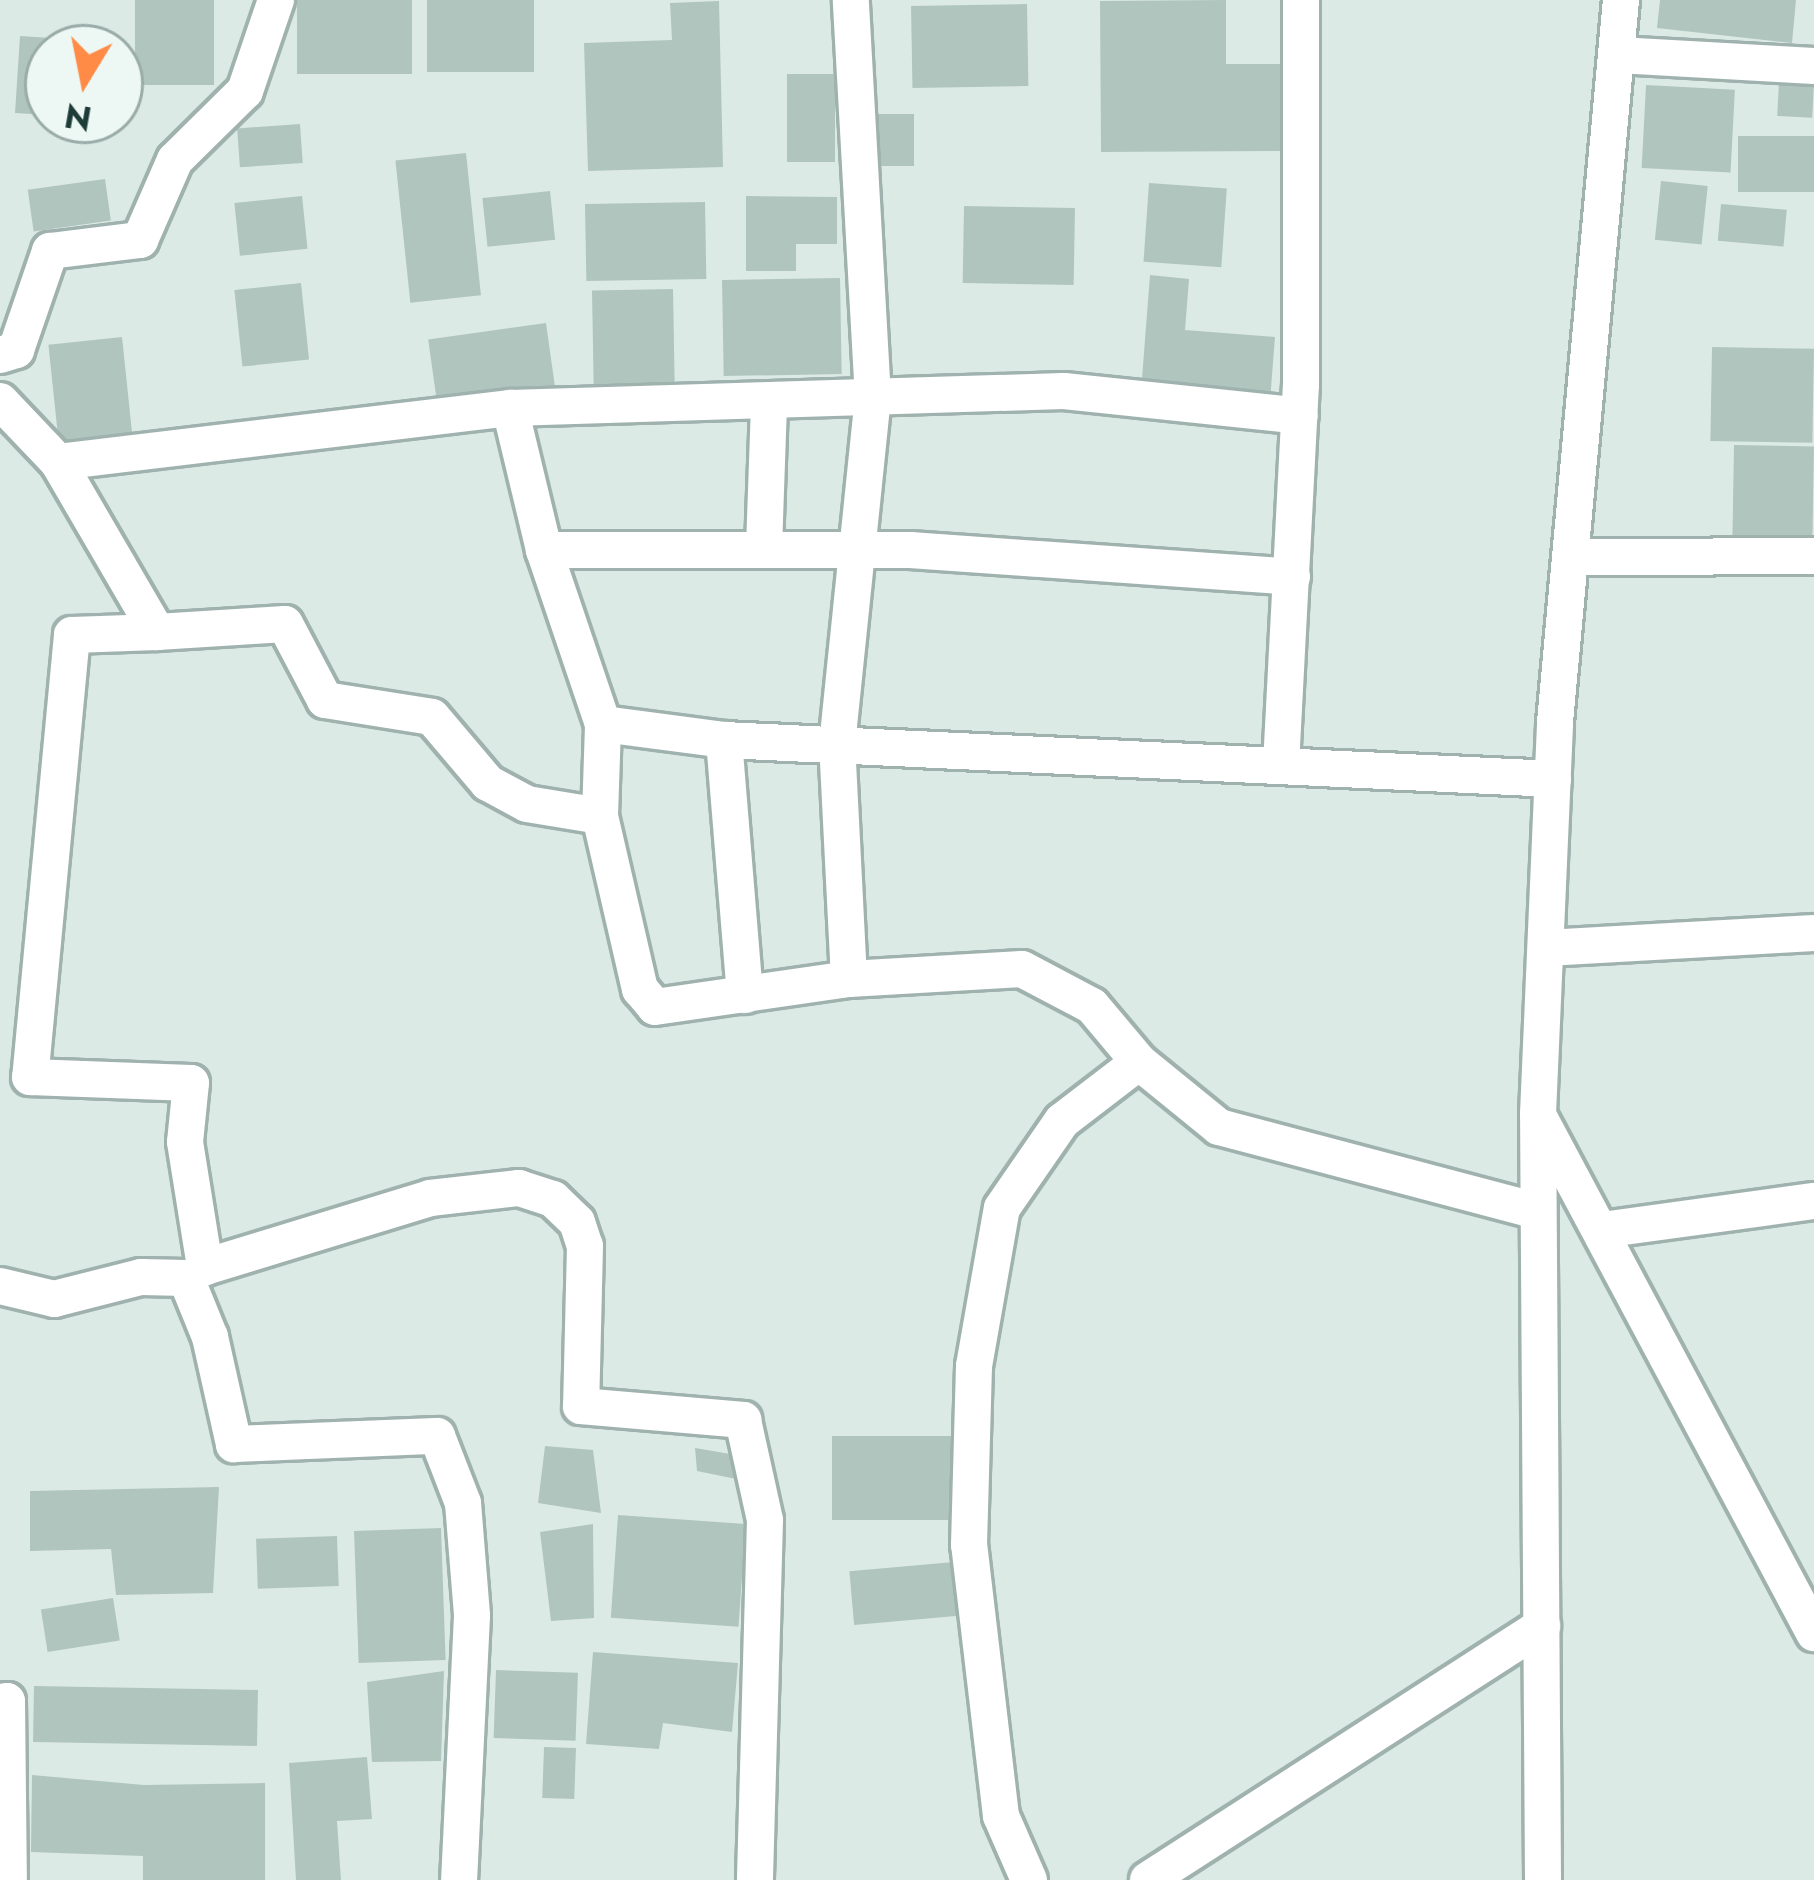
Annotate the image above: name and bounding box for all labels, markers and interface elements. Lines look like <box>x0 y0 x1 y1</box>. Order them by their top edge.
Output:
north arrow <box>24 24 144 144</box>
text: N <box>61 92 95 142</box>

